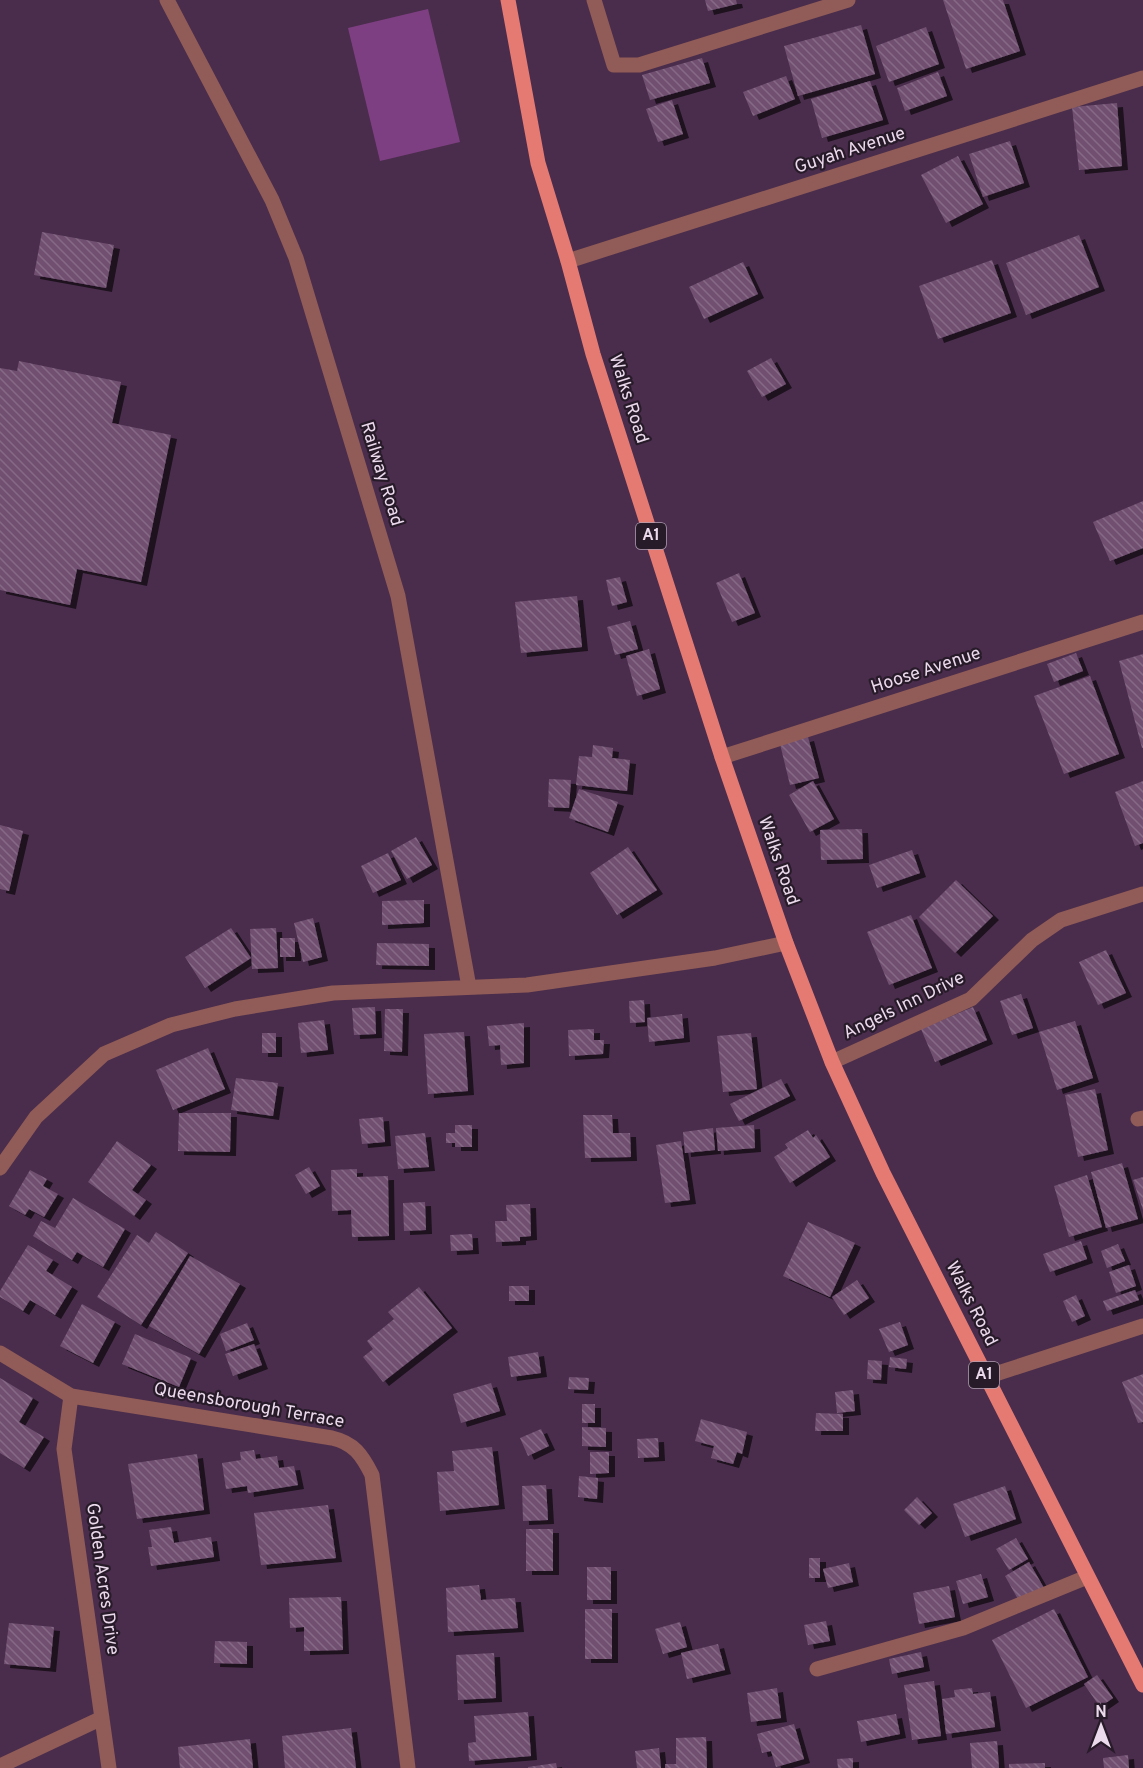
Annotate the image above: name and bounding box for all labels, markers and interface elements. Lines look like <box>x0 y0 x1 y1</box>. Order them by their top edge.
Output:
street label: Guyah Avenue <box>792 122 908 180</box>
street label: Walks Road <box>603 352 653 446</box>
street label: Railway Road <box>354 419 408 529</box>
road number: A1 <box>636 523 666 549</box>
street label: Hoose Avenue <box>868 642 984 700</box>
street label: Walks Road <box>752 814 804 908</box>
street label: Angels Inn Drive <box>840 967 968 1045</box>
street label: Walks Road <box>940 1258 1002 1350</box>
road number: A1 <box>969 1362 999 1388</box>
street label: Queensborough Terrace <box>152 1378 346 1434</box>
street label: Golden Acres Drive <box>80 1502 124 1656</box>
north arrow <box>1071 1696 1131 1756</box>
text: N <box>1095 1703 1107 1723</box>

